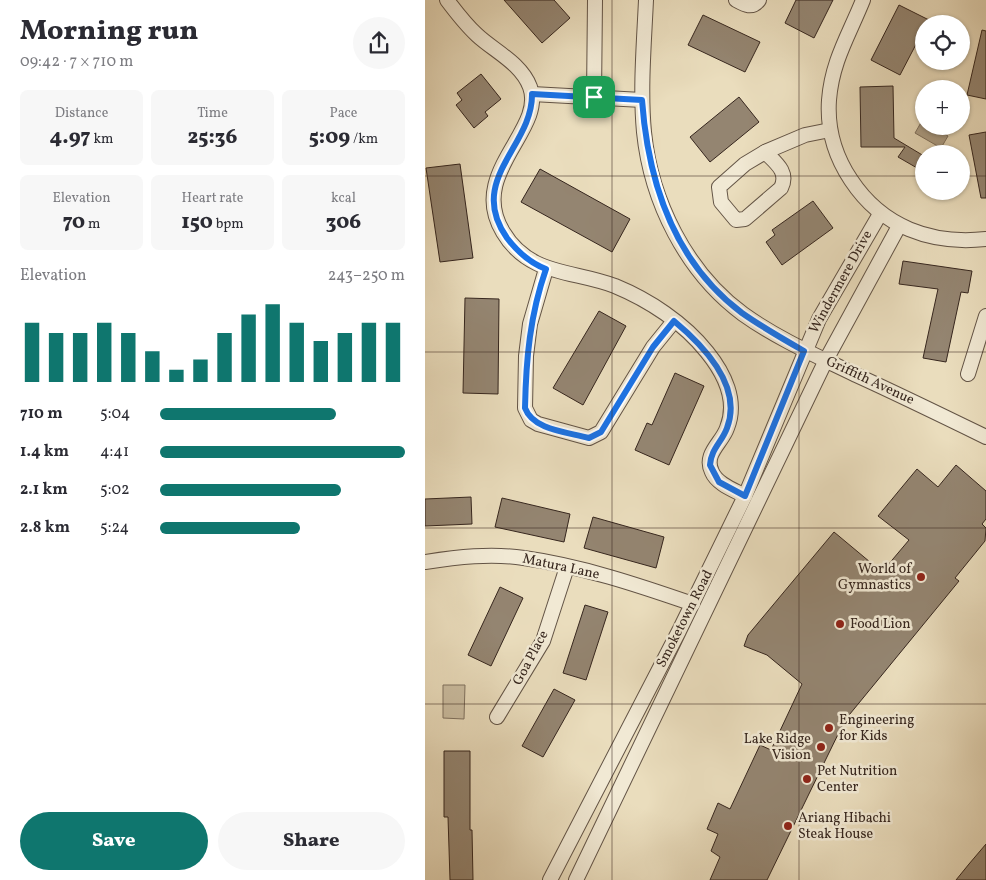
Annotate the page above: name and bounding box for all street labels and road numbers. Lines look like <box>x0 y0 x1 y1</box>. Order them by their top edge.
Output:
street label: Windermere Drive <box>805 227 877 337</box>
street label: Griffith Avenue <box>823 352 918 410</box>
street label: Matura Lane <box>521 550 601 584</box>
street label: Smoketown Road <box>652 567 718 671</box>
street label: Goa Place <box>509 627 554 689</box>

